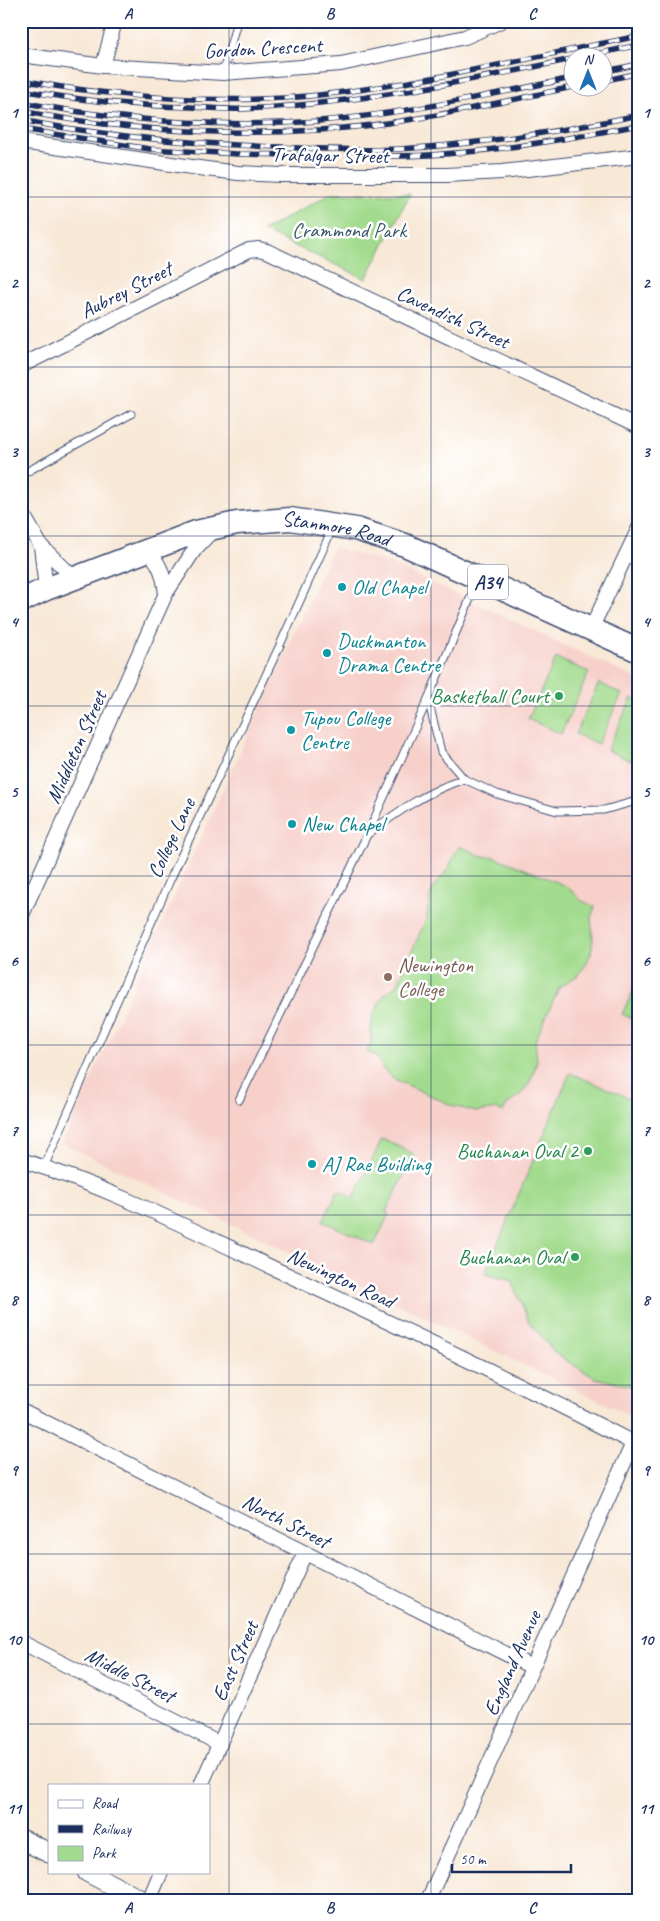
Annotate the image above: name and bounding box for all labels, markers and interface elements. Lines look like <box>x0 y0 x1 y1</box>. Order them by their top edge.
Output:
text: A <box>124 4 134 24</box>
text: B <box>326 4 336 24</box>
text: C <box>528 4 538 24</box>
street label: Gordon Crescent <box>203 32 325 64</box>
north arrow <box>562 48 612 98</box>
text: N <box>584 51 595 68</box>
text: 1 <box>10 103 19 123</box>
text: 1 <box>642 103 651 123</box>
street label: Trafalgar Street <box>271 141 391 169</box>
park label: Crammond Park <box>292 217 408 243</box>
street label: Aubrey Street <box>76 254 179 324</box>
text: 2 <box>10 273 19 293</box>
text: 2 <box>642 273 651 293</box>
street label: Cavendish Street <box>393 280 515 355</box>
text: 3 <box>10 442 19 462</box>
text: 3 <box>642 442 651 462</box>
street label: Stanmore Road <box>281 506 397 553</box>
road number: A34 <box>468 564 508 600</box>
place label: Old Chapel <box>352 574 430 600</box>
marker: Old Chapel <box>336 581 348 593</box>
text: 4 <box>10 612 19 632</box>
text: 4 <box>642 612 651 632</box>
place label: Duckmanton Drama Centre <box>337 628 442 678</box>
marker: Duckmanton Drama Centre <box>321 647 333 659</box>
place label: Basketball Court <box>431 683 551 709</box>
street label: Middleton Street <box>40 685 113 807</box>
marker: Basketball Court <box>553 690 565 702</box>
place label: Tupou College Centre <box>301 705 392 755</box>
marker: Tupou College Centre <box>285 724 297 736</box>
text: 5 <box>11 782 20 802</box>
text: 5 <box>643 782 652 802</box>
street label: College Lane <box>141 793 201 882</box>
place label: New Chapel <box>302 811 387 837</box>
marker: New Chapel <box>286 818 298 830</box>
text: 6 <box>10 951 19 971</box>
text: 6 <box>642 951 651 971</box>
place label: Newington College <box>398 952 474 1002</box>
marker: Newington College <box>382 971 394 983</box>
text: 7 <box>10 1121 19 1141</box>
text: 7 <box>642 1121 651 1141</box>
place label: Buchanan Oval 2 <box>457 1138 580 1164</box>
marker: Buchanan Oval 2 <box>582 1145 594 1157</box>
place label: AJ Rae Building <box>322 1151 432 1177</box>
marker: AJ Rae Building <box>306 1158 318 1170</box>
street label: Newington Road <box>283 1242 401 1315</box>
place label: Buchanan Oval <box>458 1244 568 1270</box>
marker: Buchanan Oval <box>569 1251 581 1263</box>
text: 8 <box>10 1290 19 1310</box>
text: 8 <box>642 1290 651 1310</box>
text: 9 <box>10 1460 19 1480</box>
text: 9 <box>642 1460 651 1480</box>
street label: North Street <box>238 1488 337 1555</box>
street label: England Avenue <box>477 1605 548 1719</box>
street label: East Street <box>206 1615 265 1705</box>
text: 10 <box>7 1630 23 1650</box>
text: 10 <box>639 1630 655 1650</box>
street label: Middle Street <box>81 1641 182 1710</box>
legend <box>48 1784 210 1874</box>
text: Road <box>92 1794 119 1813</box>
text: 11 <box>7 1799 23 1819</box>
text: 11 <box>639 1799 655 1819</box>
text: Railway <box>92 1820 133 1839</box>
scale bar <box>452 1841 571 1873</box>
text: Park <box>92 1844 117 1863</box>
text: 50 m <box>460 1850 487 1869</box>
text: A <box>124 1898 134 1918</box>
text: B <box>326 1898 336 1918</box>
text: C <box>528 1898 538 1918</box>

